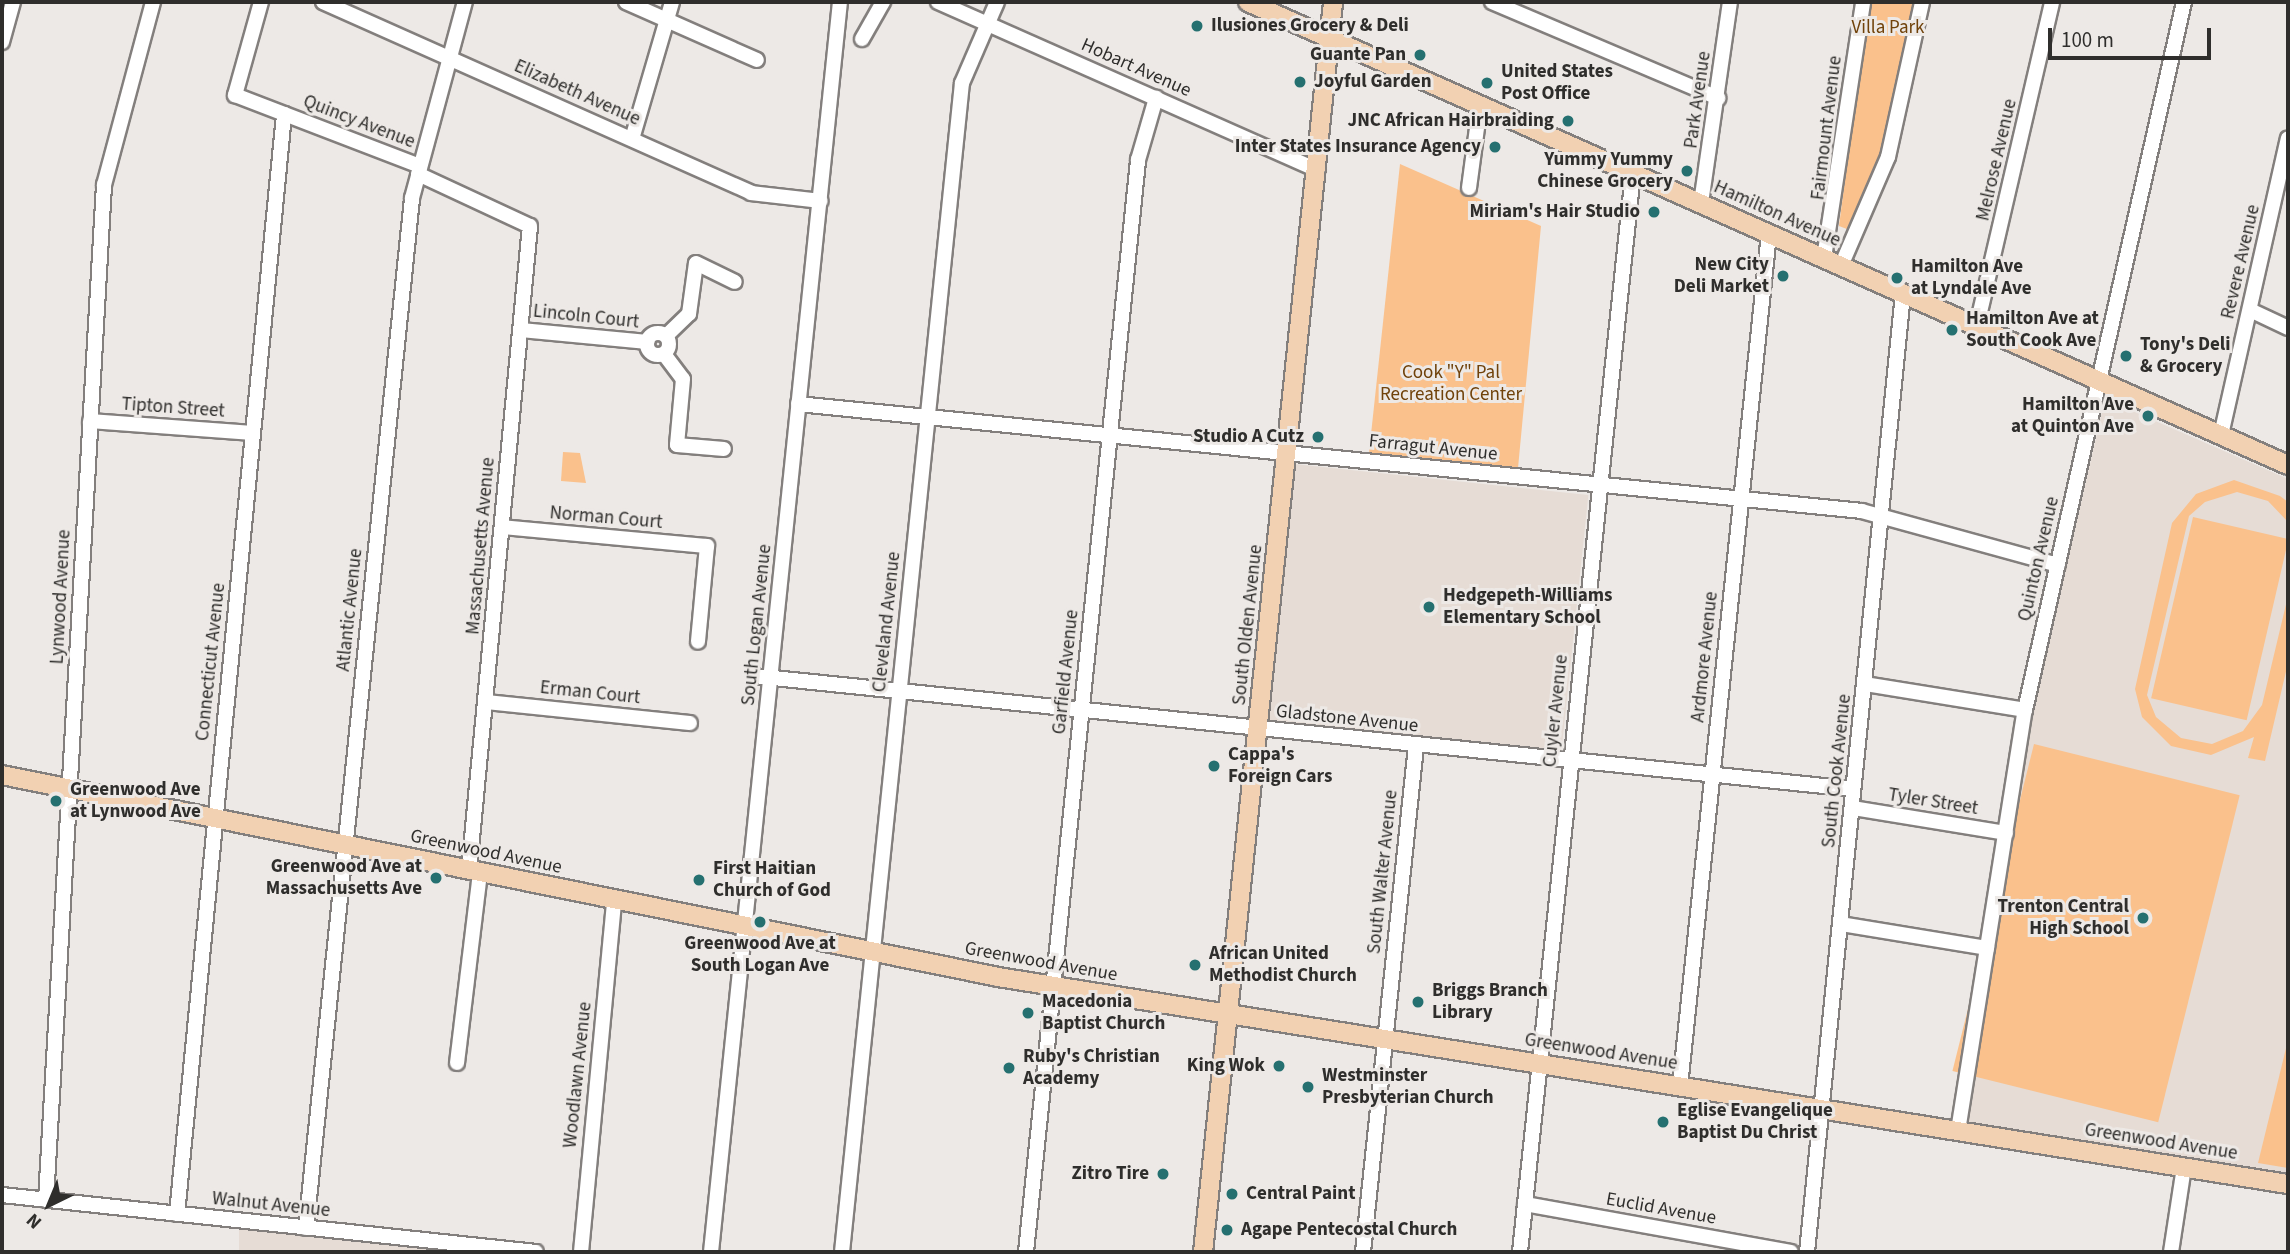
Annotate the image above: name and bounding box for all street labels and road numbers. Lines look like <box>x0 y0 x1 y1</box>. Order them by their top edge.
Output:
street label: Hobart Avenue <box>1078 34 1194 102</box>
street label: Park Avenue <box>1680 50 1716 150</box>
street label: Elizabeth Avenue <box>510 55 644 131</box>
street label: Fairmount Avenue <box>1807 55 1847 201</box>
street label: Quincy Avenue <box>300 90 418 154</box>
street label: Melrose Avenue <box>1972 97 2022 223</box>
street label: Hamilton Avenue <box>1710 176 1844 252</box>
street label: Revere Avenue <box>2217 203 2265 321</box>
street label: Lincoln Court <box>532 300 640 334</box>
street label: Tipton Street <box>121 393 225 423</box>
street label: Farragut Avenue <box>1367 430 1499 466</box>
street label: Massachusetts Avenue <box>462 456 500 636</box>
street label: Quinton Avenue <box>2014 494 2064 624</box>
street label: Norman Court <box>549 502 663 534</box>
street label: Lynwood Avenue <box>46 529 76 665</box>
street label: South Logan Avenue <box>737 543 777 707</box>
street label: South Olden Avenue <box>1228 543 1268 707</box>
street label: Atlantic Avenue <box>332 547 368 673</box>
street label: Cleveland Avenue <box>868 551 906 693</box>
street label: Connecticut Avenue <box>191 582 231 742</box>
street label: Ardmore Avenue <box>1687 590 1723 724</box>
street label: Garfield Avenue <box>1048 609 1084 735</box>
street label: Cuyler Avenue <box>1539 654 1573 768</box>
street label: Erman Court <box>539 676 641 710</box>
street label: South Cook Avenue <box>1818 693 1856 849</box>
street label: Gladstone Avenue <box>1275 700 1419 738</box>
street label: Tyler Street <box>1886 784 1980 820</box>
street label: South Walter Avenue <box>1363 789 1403 955</box>
street label: Greenwood Avenue <box>408 825 564 879</box>
street label: Greenwood Avenue <box>963 937 1119 987</box>
street label: Woodlawn Avenue <box>559 1001 597 1149</box>
street label: Greenwood Avenue <box>1523 1029 1679 1075</box>
street label: Greenwood Avenue <box>2083 1119 2239 1165</box>
street label: Walnut Avenue <box>211 1187 331 1223</box>
street label: Euclid Avenue <box>1604 1188 1718 1230</box>

